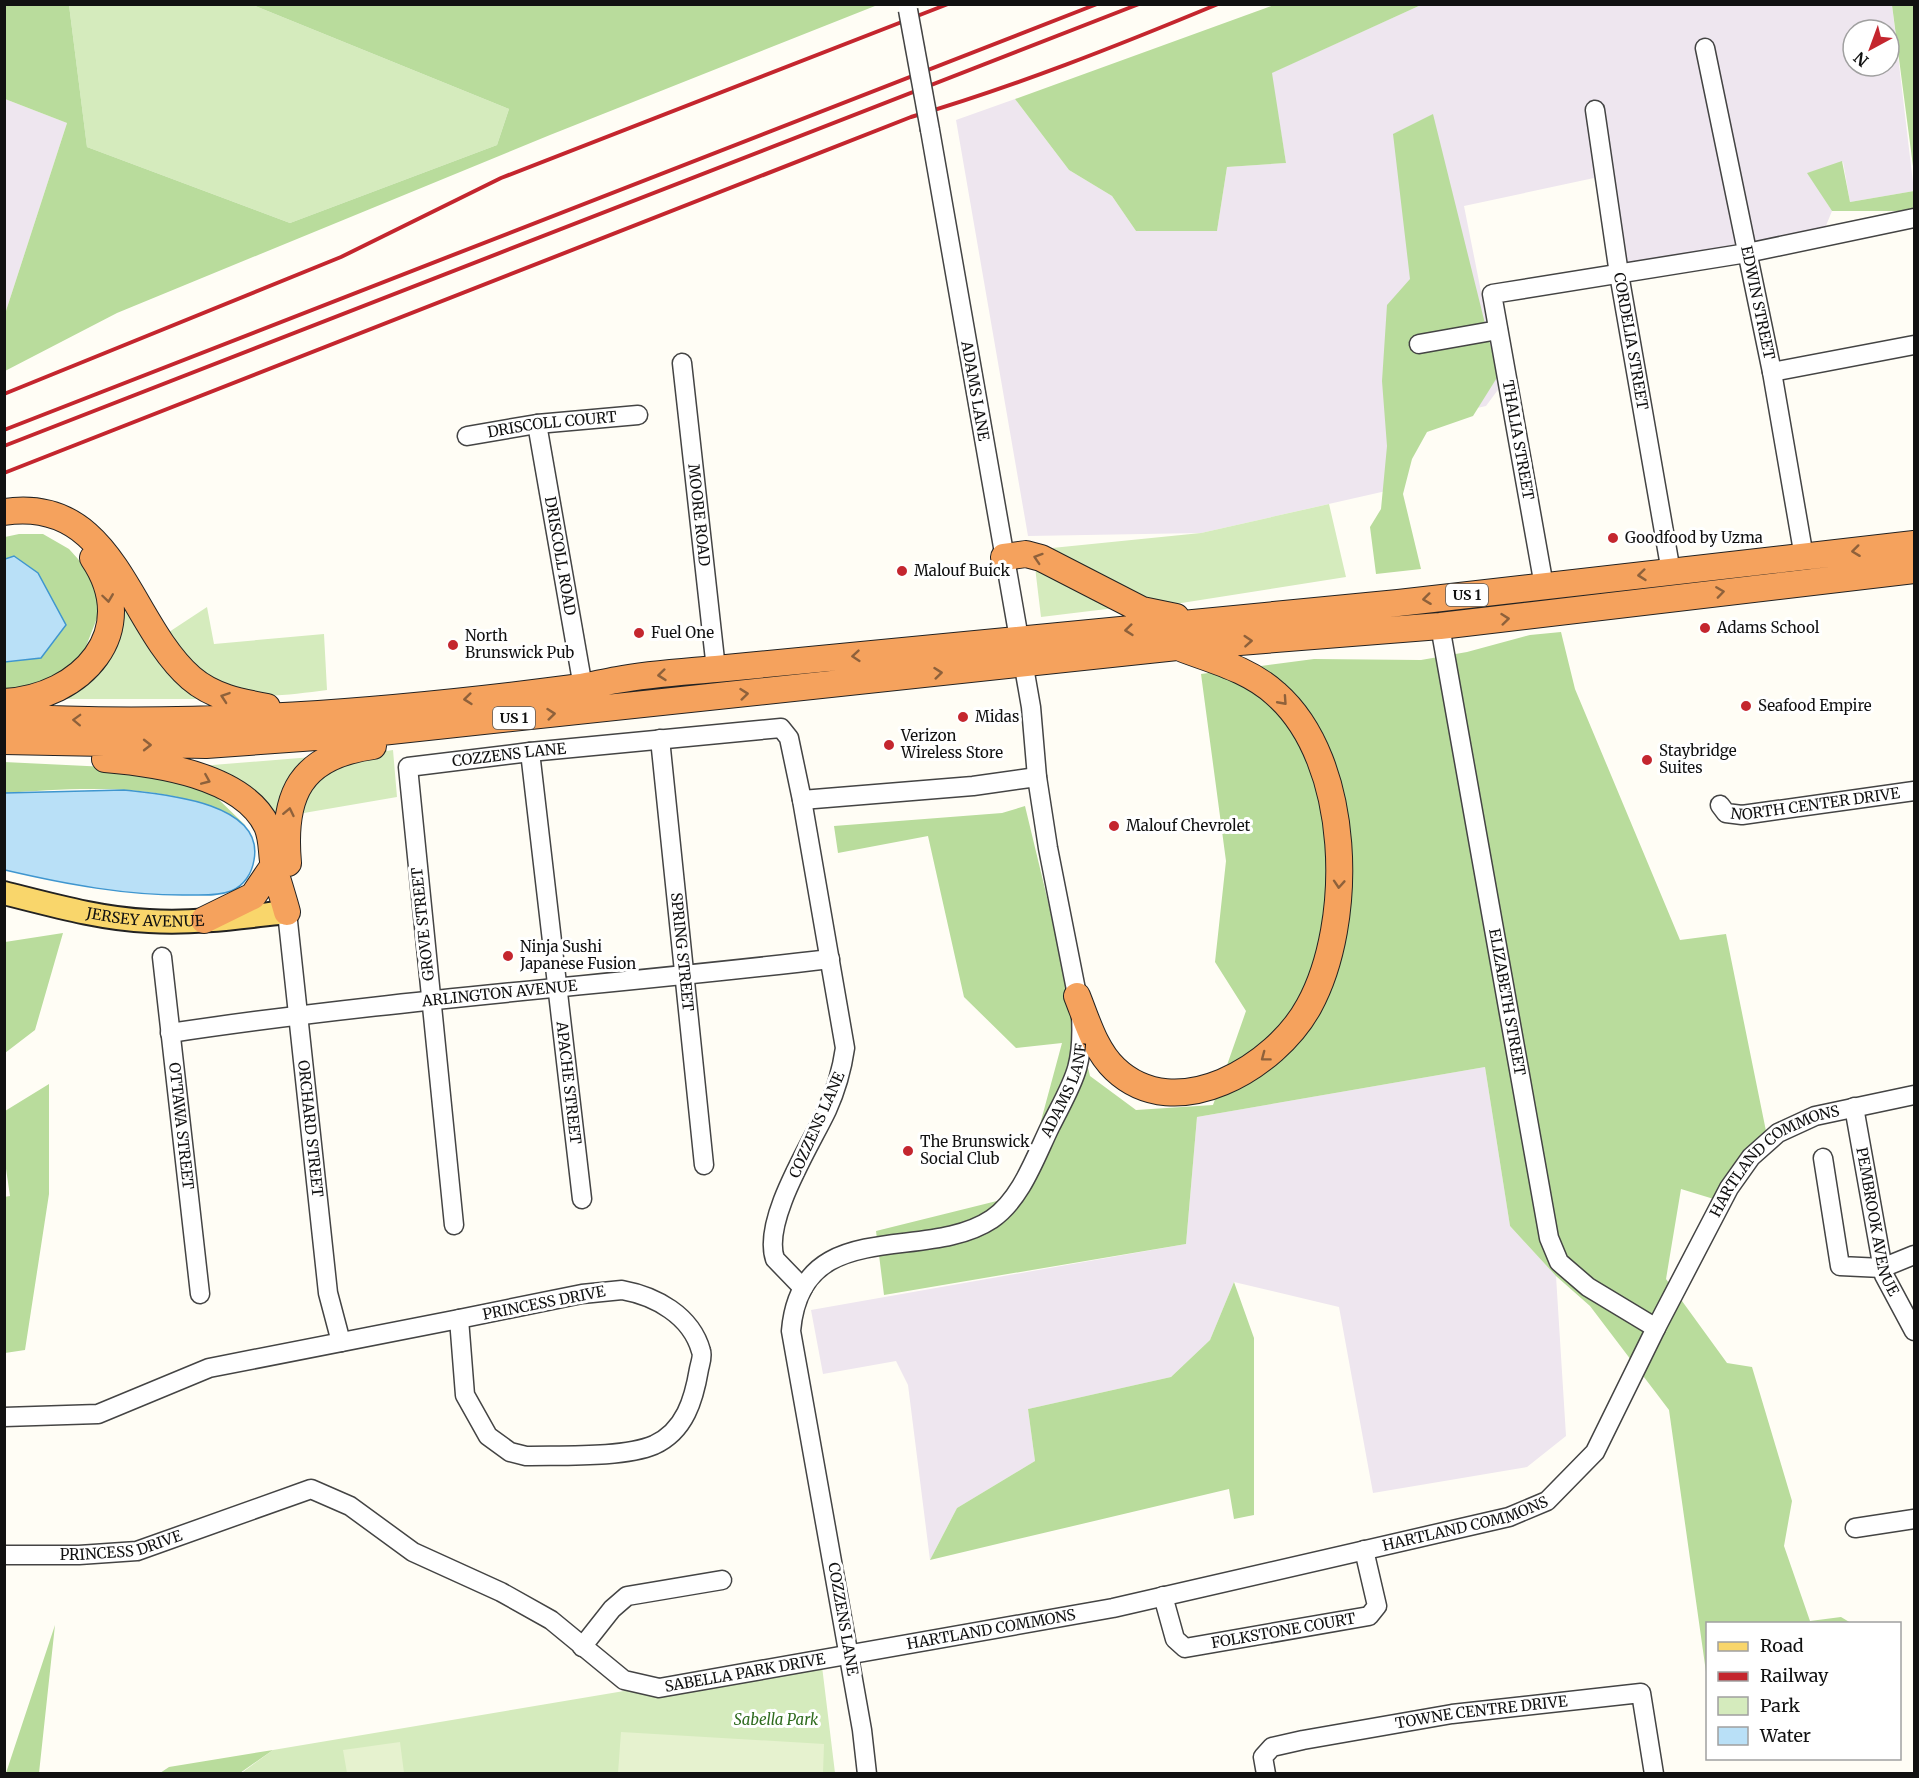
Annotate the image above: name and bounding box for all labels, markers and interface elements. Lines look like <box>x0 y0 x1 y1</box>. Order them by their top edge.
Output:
north arrow <box>1841 18 1901 78</box>
text: N <box>1850 47 1872 71</box>
street label: EDWIN STREET <box>1737 244 1779 362</box>
street label: CORDELIA STREET <box>1610 271 1653 412</box>
street label: ADAMS LANE <box>957 338 994 443</box>
street label: THALIA STREET <box>1499 379 1538 502</box>
street label: DRISCOLL COURT <box>486 407 618 441</box>
street label: MOORE ROAD <box>684 463 715 567</box>
street label: DRISCOLL ROAD <box>541 495 580 617</box>
place label: Goodfood by Uzma <box>1625 528 1763 547</box>
marker: Goodfood by Uzma <box>1606 531 1620 545</box>
one-way arrow <box>1852 544 1861 557</box>
one-way arrow <box>1033 552 1044 565</box>
place label: Malouf Buick <box>914 561 1010 580</box>
marker: Malouf Buick <box>895 564 909 578</box>
one-way arrow <box>1637 568 1646 581</box>
road number: US 1 <box>1446 584 1488 606</box>
one-way arrow <box>1715 586 1724 598</box>
one-way arrow <box>101 593 113 603</box>
one-way arrow <box>1423 593 1432 605</box>
one-way arrow <box>1501 613 1510 625</box>
place label: Adams School <box>1716 618 1820 637</box>
marker: Adams School <box>1698 621 1712 635</box>
place label: Fuel One <box>651 623 714 642</box>
one-way arrow <box>1124 623 1133 636</box>
place label: North Brunswick Pub <box>465 626 574 662</box>
marker: Fuel One <box>632 626 646 640</box>
one-way arrow <box>1244 635 1253 648</box>
marker: North Brunswick Pub <box>446 638 460 652</box>
one-way arrow <box>852 649 861 662</box>
one-way arrow <box>934 667 943 680</box>
one-way arrow <box>658 668 667 681</box>
one-way arrow <box>740 688 749 701</box>
one-way arrow <box>221 692 231 705</box>
one-way arrow <box>464 692 473 705</box>
one-way arrow <box>1276 695 1287 705</box>
place label: Seafood Empire <box>1758 696 1872 715</box>
marker: Seafood Empire <box>1739 699 1753 713</box>
road number: US 1 <box>493 707 535 729</box>
place label: Midas <box>975 707 1019 726</box>
one-way arrow <box>546 708 555 721</box>
marker: Midas <box>956 710 970 724</box>
one-way arrow <box>72 714 81 727</box>
place label: Verizon Wireless Store <box>900 726 1003 762</box>
marker: Verizon Wireless Store <box>882 738 896 752</box>
one-way arrow <box>142 739 151 751</box>
street label: COZZENS LANE <box>451 739 567 771</box>
place label: Staybridge Suites <box>1659 741 1737 777</box>
marker: Staybridge Suites <box>1640 753 1654 767</box>
one-way arrow <box>200 773 211 785</box>
street label: NORTH CENTER DRIVE <box>1729 783 1901 824</box>
one-way arrow <box>282 807 295 817</box>
place label: Malouf Chevrolet <box>1126 816 1250 835</box>
marker: Malouf Chevrolet <box>1107 819 1121 833</box>
street label: GROVE STREET <box>407 866 438 982</box>
one-way arrow <box>1332 879 1345 888</box>
street label: SPRING STREET <box>667 892 698 1013</box>
street label: JERSEY AVENUE <box>84 903 205 931</box>
street label: ELIZABETH STREET <box>1485 927 1530 1078</box>
place label: Ninja Sushi Japanese Fusion <box>519 937 636 973</box>
marker: Ninja Sushi Japanese Fusion <box>501 949 515 963</box>
street label: ARLINGTON AVENUE <box>420 976 579 1010</box>
street label: APACHE STREET <box>552 1019 586 1146</box>
street label: ADAMS LANE <box>1036 1041 1090 1141</box>
one-way arrow <box>1260 1050 1271 1061</box>
street label: ORCHARD STREET <box>294 1059 328 1199</box>
street label: OTTAWA STREET <box>165 1061 198 1191</box>
street label: COZZENS LANE <box>785 1068 849 1181</box>
street label: HARTLAND COMMONS <box>1706 1101 1841 1220</box>
place label: The Brunswick Social Club <box>920 1132 1030 1168</box>
marker: The Brunswick Social Club <box>901 1144 915 1158</box>
street label: PEMBROOK AVENUE <box>1852 1146 1904 1299</box>
street label: PRINCESS DRIVE <box>481 1281 607 1324</box>
street label: HARTLAND COMMONS <box>1380 1492 1551 1555</box>
street label: PRINCESS DRIVE <box>60 1526 185 1564</box>
street label: COZZENS LANE <box>824 1561 863 1677</box>
street label: HARTLAND COMMONS <box>905 1605 1077 1653</box>
street label: FOLKSTONE COURT <box>1210 1608 1358 1652</box>
legend <box>1706 1622 1901 1760</box>
text: Road <box>1760 1634 1804 1657</box>
street label: SABELLA PARK DRIVE <box>663 1649 827 1696</box>
text: Railway <box>1760 1664 1829 1687</box>
street label: TOWNE CENTRE DRIVE <box>1394 1691 1569 1733</box>
text: Park <box>1760 1694 1801 1717</box>
park label: Sabella Park <box>734 1710 819 1729</box>
text: Water <box>1759 1724 1811 1747</box>

